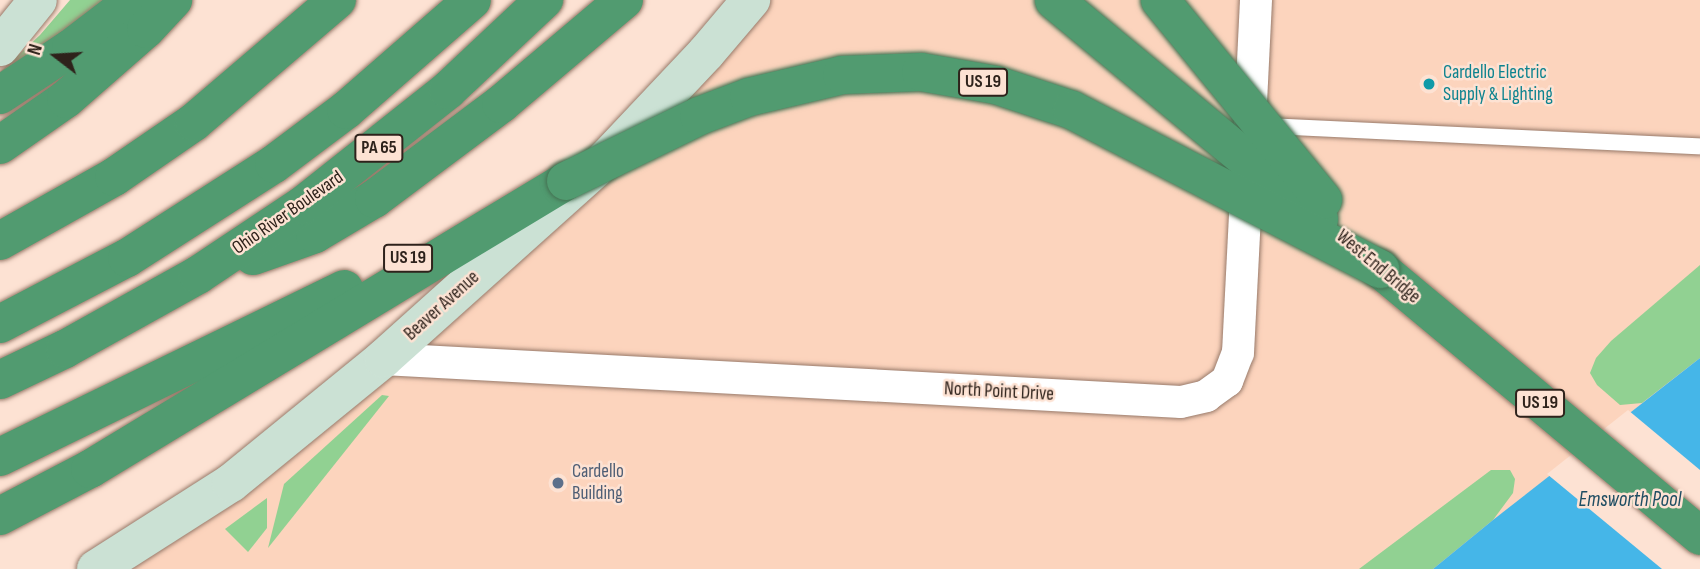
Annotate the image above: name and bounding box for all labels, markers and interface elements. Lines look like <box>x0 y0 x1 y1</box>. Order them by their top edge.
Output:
north arrow <box>21 21 91 91</box>
text: N <box>23 41 48 58</box>
place label: Cardello Electric Supply & Lighting <box>1443 62 1553 106</box>
road number: US 19 <box>957 68 1009 96</box>
marker: Cardello Electric Supply & Lighting <box>1421 76 1437 92</box>
road number: PA 65 <box>353 134 405 162</box>
street label: Ohio River Boulevard <box>228 166 348 260</box>
street label: West End Bridge <box>1331 225 1425 309</box>
road number: US 19 <box>382 244 434 272</box>
street label: Beaver Avenue <box>400 266 484 346</box>
street label: North Point Drive <box>944 378 1054 406</box>
road number: US 19 <box>1514 388 1566 418</box>
place label: Cardello Building <box>572 461 624 505</box>
marker: Cardello Building <box>550 475 566 491</box>
water label: Emsworth Pool <box>1579 487 1681 513</box>

